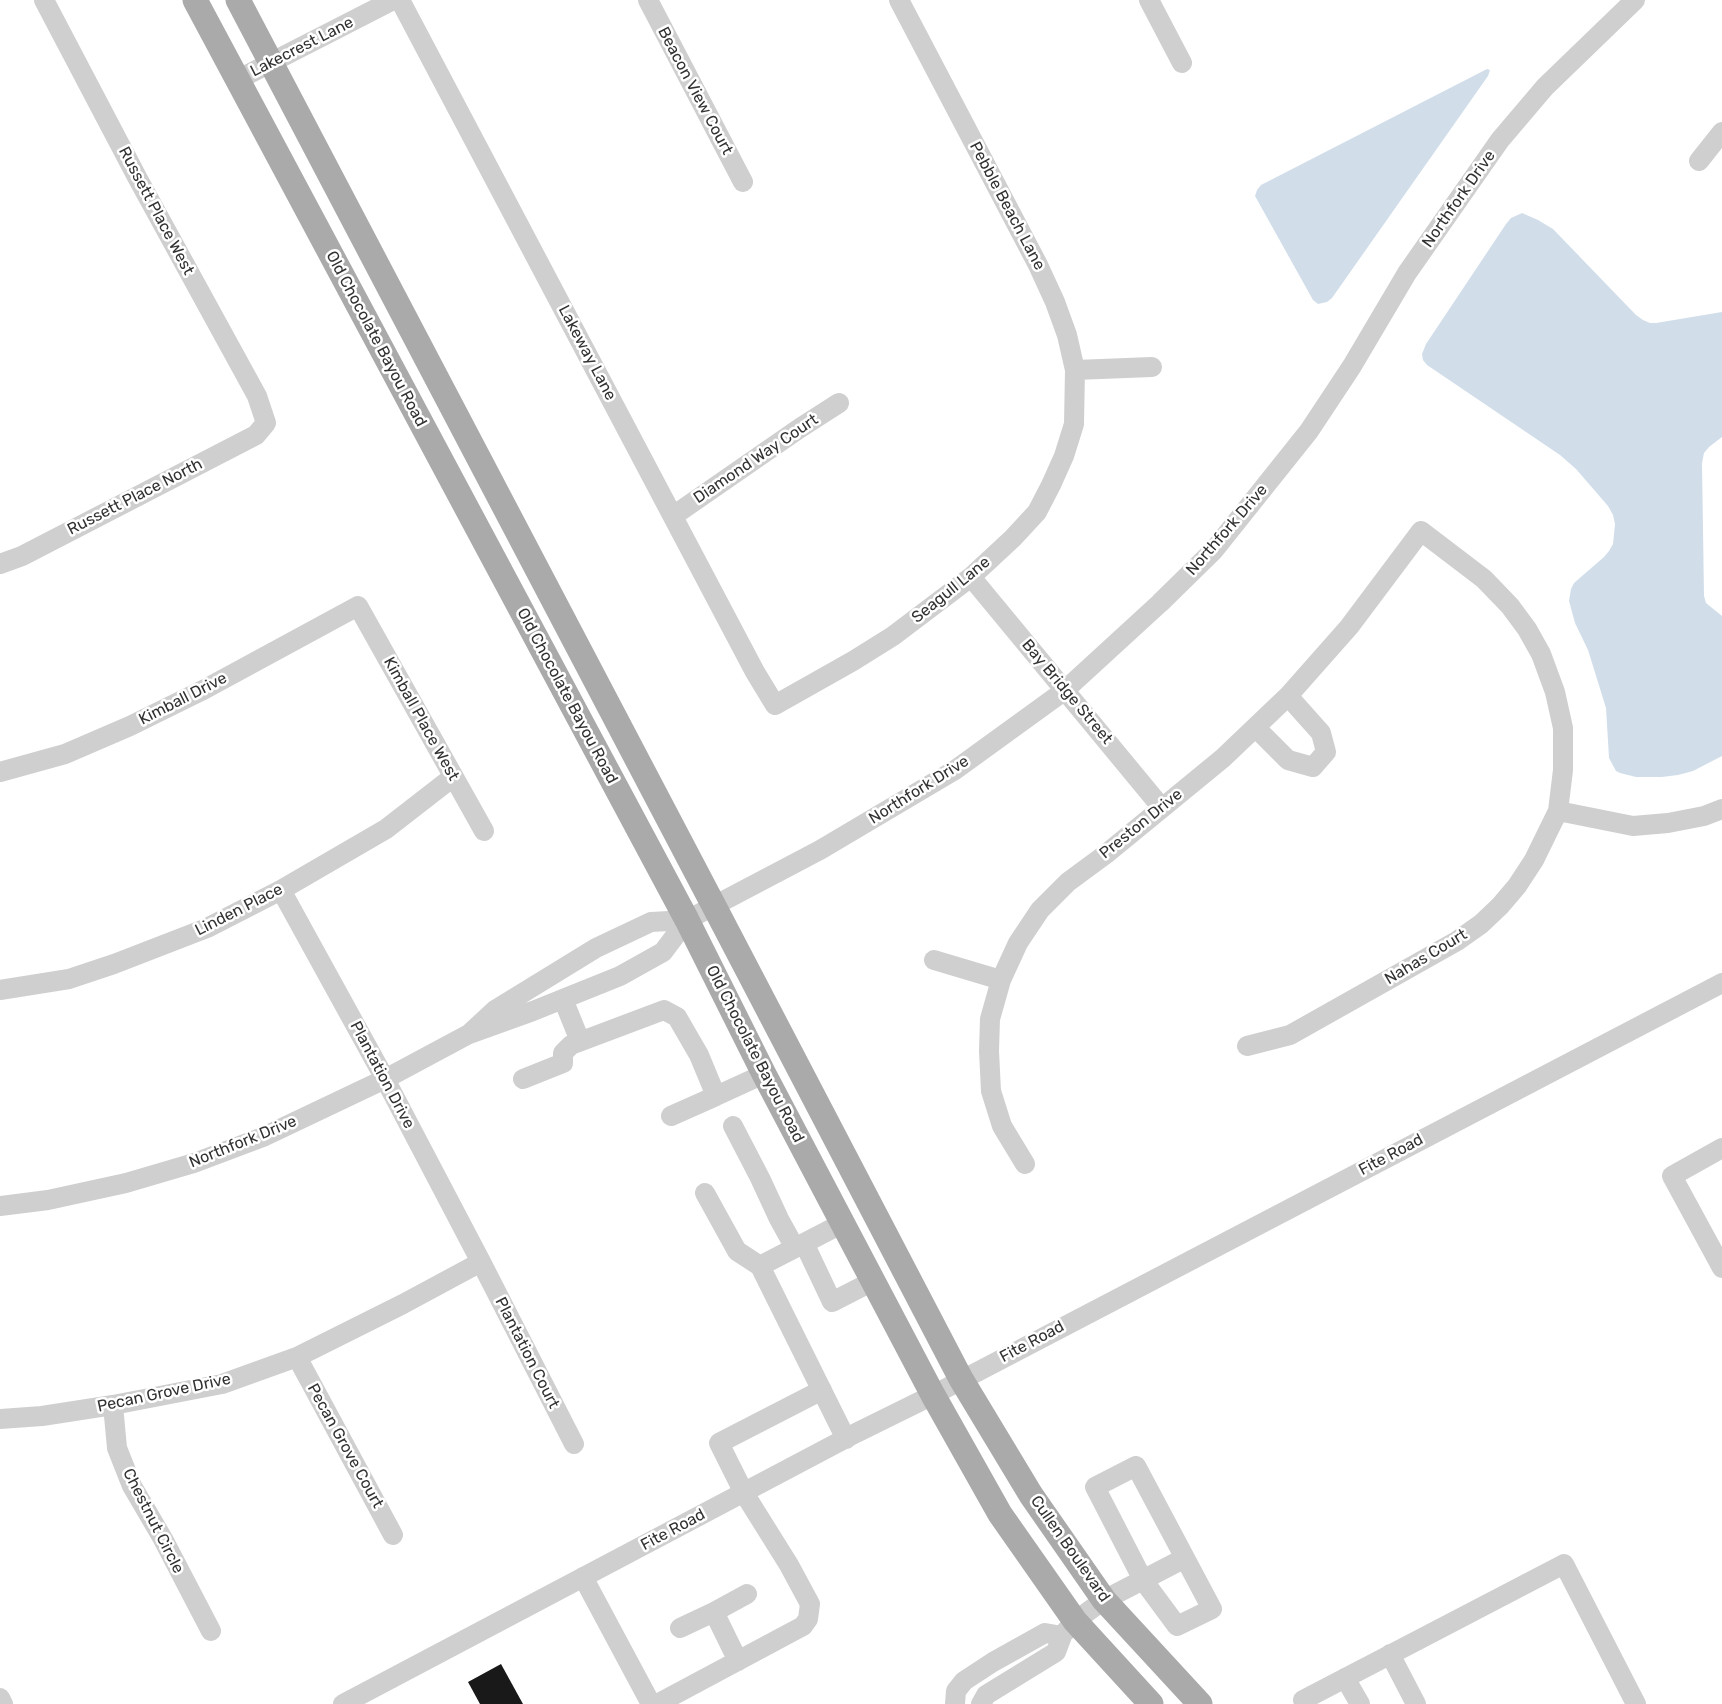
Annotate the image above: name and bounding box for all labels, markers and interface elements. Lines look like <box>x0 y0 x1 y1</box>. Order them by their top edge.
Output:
street label: Lakecrest Lane <box>247 13 357 81</box>
street label: Beacon View Court <box>653 24 737 158</box>
street label: Pebble Beach Lane <box>965 139 1049 273</box>
street label: Russett Place West <box>114 144 198 278</box>
street label: Northfork Drive <box>1418 147 1500 251</box>
street label: Old Chocolate Bayou Road <box>321 248 431 430</box>
street label: Lakeway Lane <box>554 302 620 404</box>
street label: Diamond Way Court <box>690 410 822 508</box>
street label: Russett Place North <box>64 455 206 539</box>
street label: Northfork Drive <box>1182 481 1272 579</box>
street label: Seagull Lane <box>908 553 994 627</box>
street label: Old Chocolate Bayou Road <box>512 605 622 787</box>
street label: Bay Bridge Street <box>1018 636 1116 748</box>
street label: Kimball Place West <box>379 654 463 784</box>
street label: Kimball Drive <box>136 669 230 729</box>
street label: Northfork Drive <box>865 752 973 828</box>
street label: Preston Drive <box>1096 785 1186 863</box>
street label: Linden Place <box>192 880 286 940</box>
street label: Nahas Court <box>1381 925 1471 989</box>
street label: Old Chocolate Bayou Road <box>702 962 808 1146</box>
street label: Plantation Drive <box>346 1018 418 1132</box>
street label: Northfork Drive <box>186 1112 300 1172</box>
street label: Fite Road <box>1355 1130 1427 1180</box>
street label: Plantation Court <box>491 1294 563 1412</box>
street label: Fite Road <box>996 1317 1068 1367</box>
street label: Pecan Grove Drive <box>95 1369 233 1417</box>
street label: Pecan Grove Court <box>303 1380 387 1512</box>
street label: Chestnut Circle <box>118 1465 188 1577</box>
street label: Cullen Boulevard <box>1026 1492 1114 1606</box>
street label: Fite Road <box>637 1505 709 1555</box>

